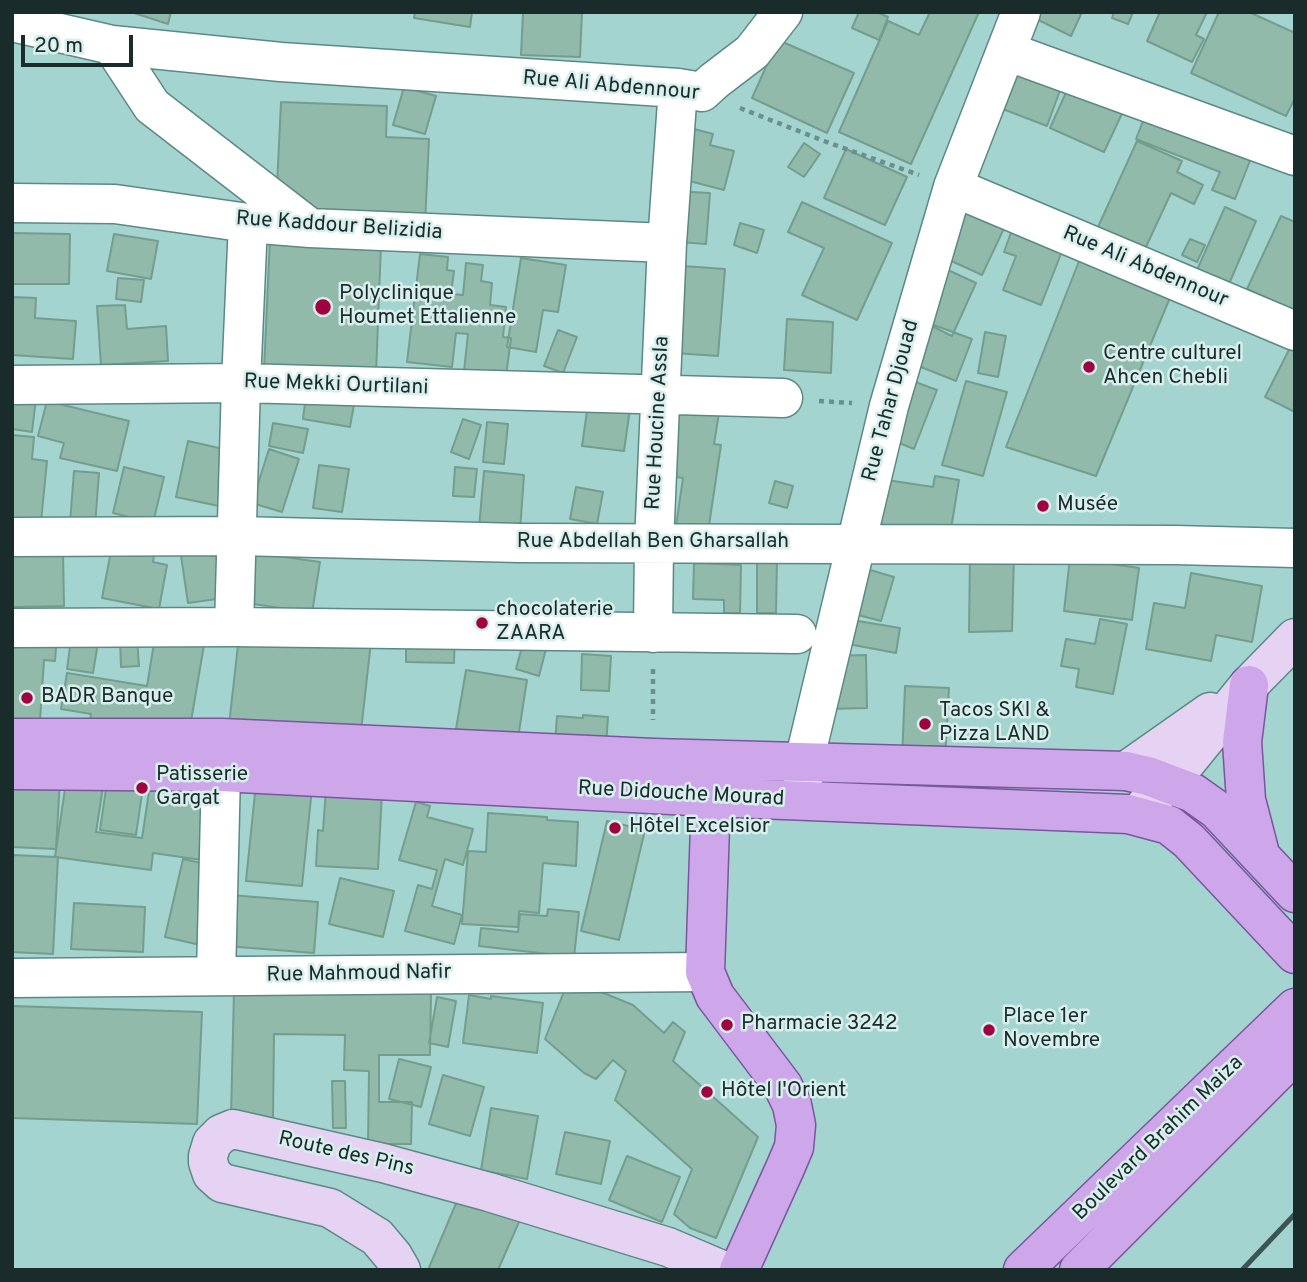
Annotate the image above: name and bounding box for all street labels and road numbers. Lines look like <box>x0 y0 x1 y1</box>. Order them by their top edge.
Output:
street label: Rue Ali Abdennour <box>522 67 700 107</box>
street label: Rue Kaddour Belizidia <box>235 207 443 247</box>
street label: Rue Ali Abdennour <box>1058 222 1232 314</box>
street label: Rue Tahar Djouad <box>858 317 926 485</box>
street label: Rue Houcine Assla <box>642 335 676 511</box>
street label: Rue Mekki Ourtilani <box>243 370 429 402</box>
street label: Rue Abdellah Ben Gharsallah <box>517 530 789 556</box>
street label: Rue Didouche Mourad <box>577 777 785 813</box>
street label: Rue Mahmoud Nafir <box>266 961 452 989</box>
street label: Boulevard Brahim Maiza <box>1069 1051 1249 1227</box>
street label: Route des Pins <box>276 1127 416 1183</box>

